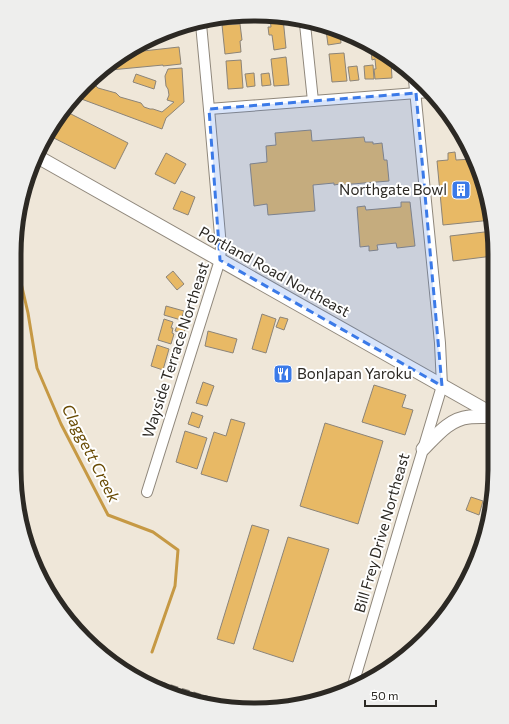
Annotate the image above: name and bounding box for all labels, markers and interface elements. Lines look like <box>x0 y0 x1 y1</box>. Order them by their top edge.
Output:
building icon: Northgate Bowl <box>450 179 472 201</box>
place label: Northgate Bowl <box>339 180 447 198</box>
street label: Portland Road Northeast <box>196 222 353 320</box>
street label: Wayside Terrace Northeast <box>138 259 212 440</box>
restaurant icon: BonJapan Yaroku <box>272 363 294 385</box>
place label: BonJapan Yaroku <box>297 364 412 382</box>
water label: Claggett Creek <box>59 400 125 505</box>
street label: Bill Frey Drive Northeast <box>350 451 412 615</box>
scale bar <box>365 682 436 708</box>
text: 50 m <box>371 688 399 702</box>

